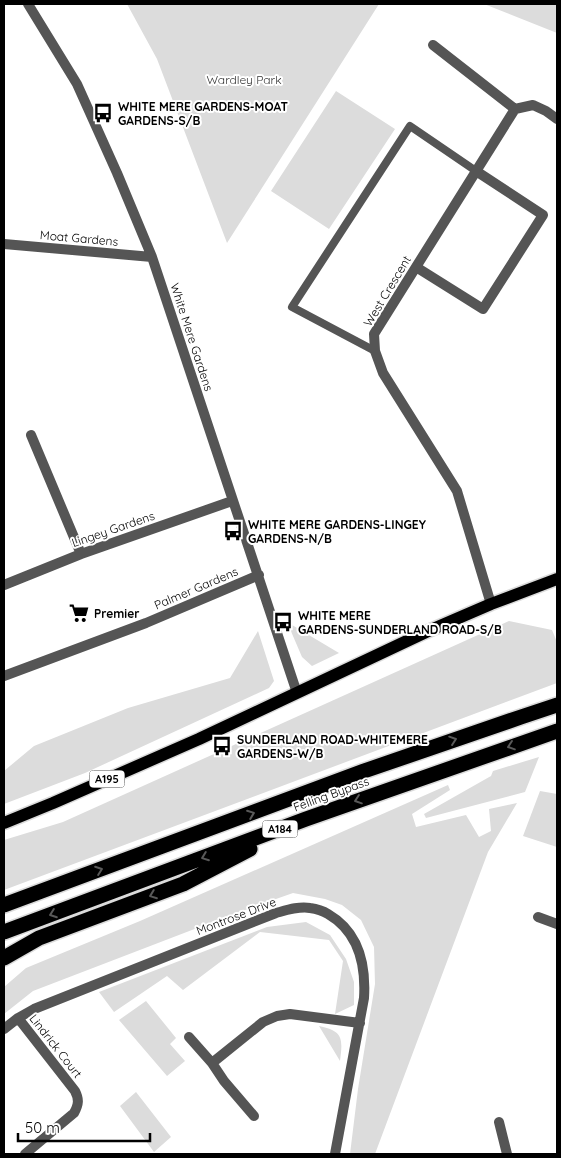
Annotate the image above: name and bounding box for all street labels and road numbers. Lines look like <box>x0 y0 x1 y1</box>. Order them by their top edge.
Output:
street label: Moat Gardens <box>39 227 119 249</box>
street label: West Crescent <box>360 253 414 329</box>
street label: White Mere Gardens <box>167 281 217 393</box>
street label: Lingey Gardens <box>70 508 157 550</box>
street label: Palmer Gardens <box>152 563 240 612</box>
road number: A195 <box>90 771 124 788</box>
street label: Felling Bypass <box>291 773 371 815</box>
road number: A184 <box>262 821 298 838</box>
street label: Montrose Drive <box>194 894 278 938</box>
street label: Lindrick Court <box>26 1011 86 1081</box>

